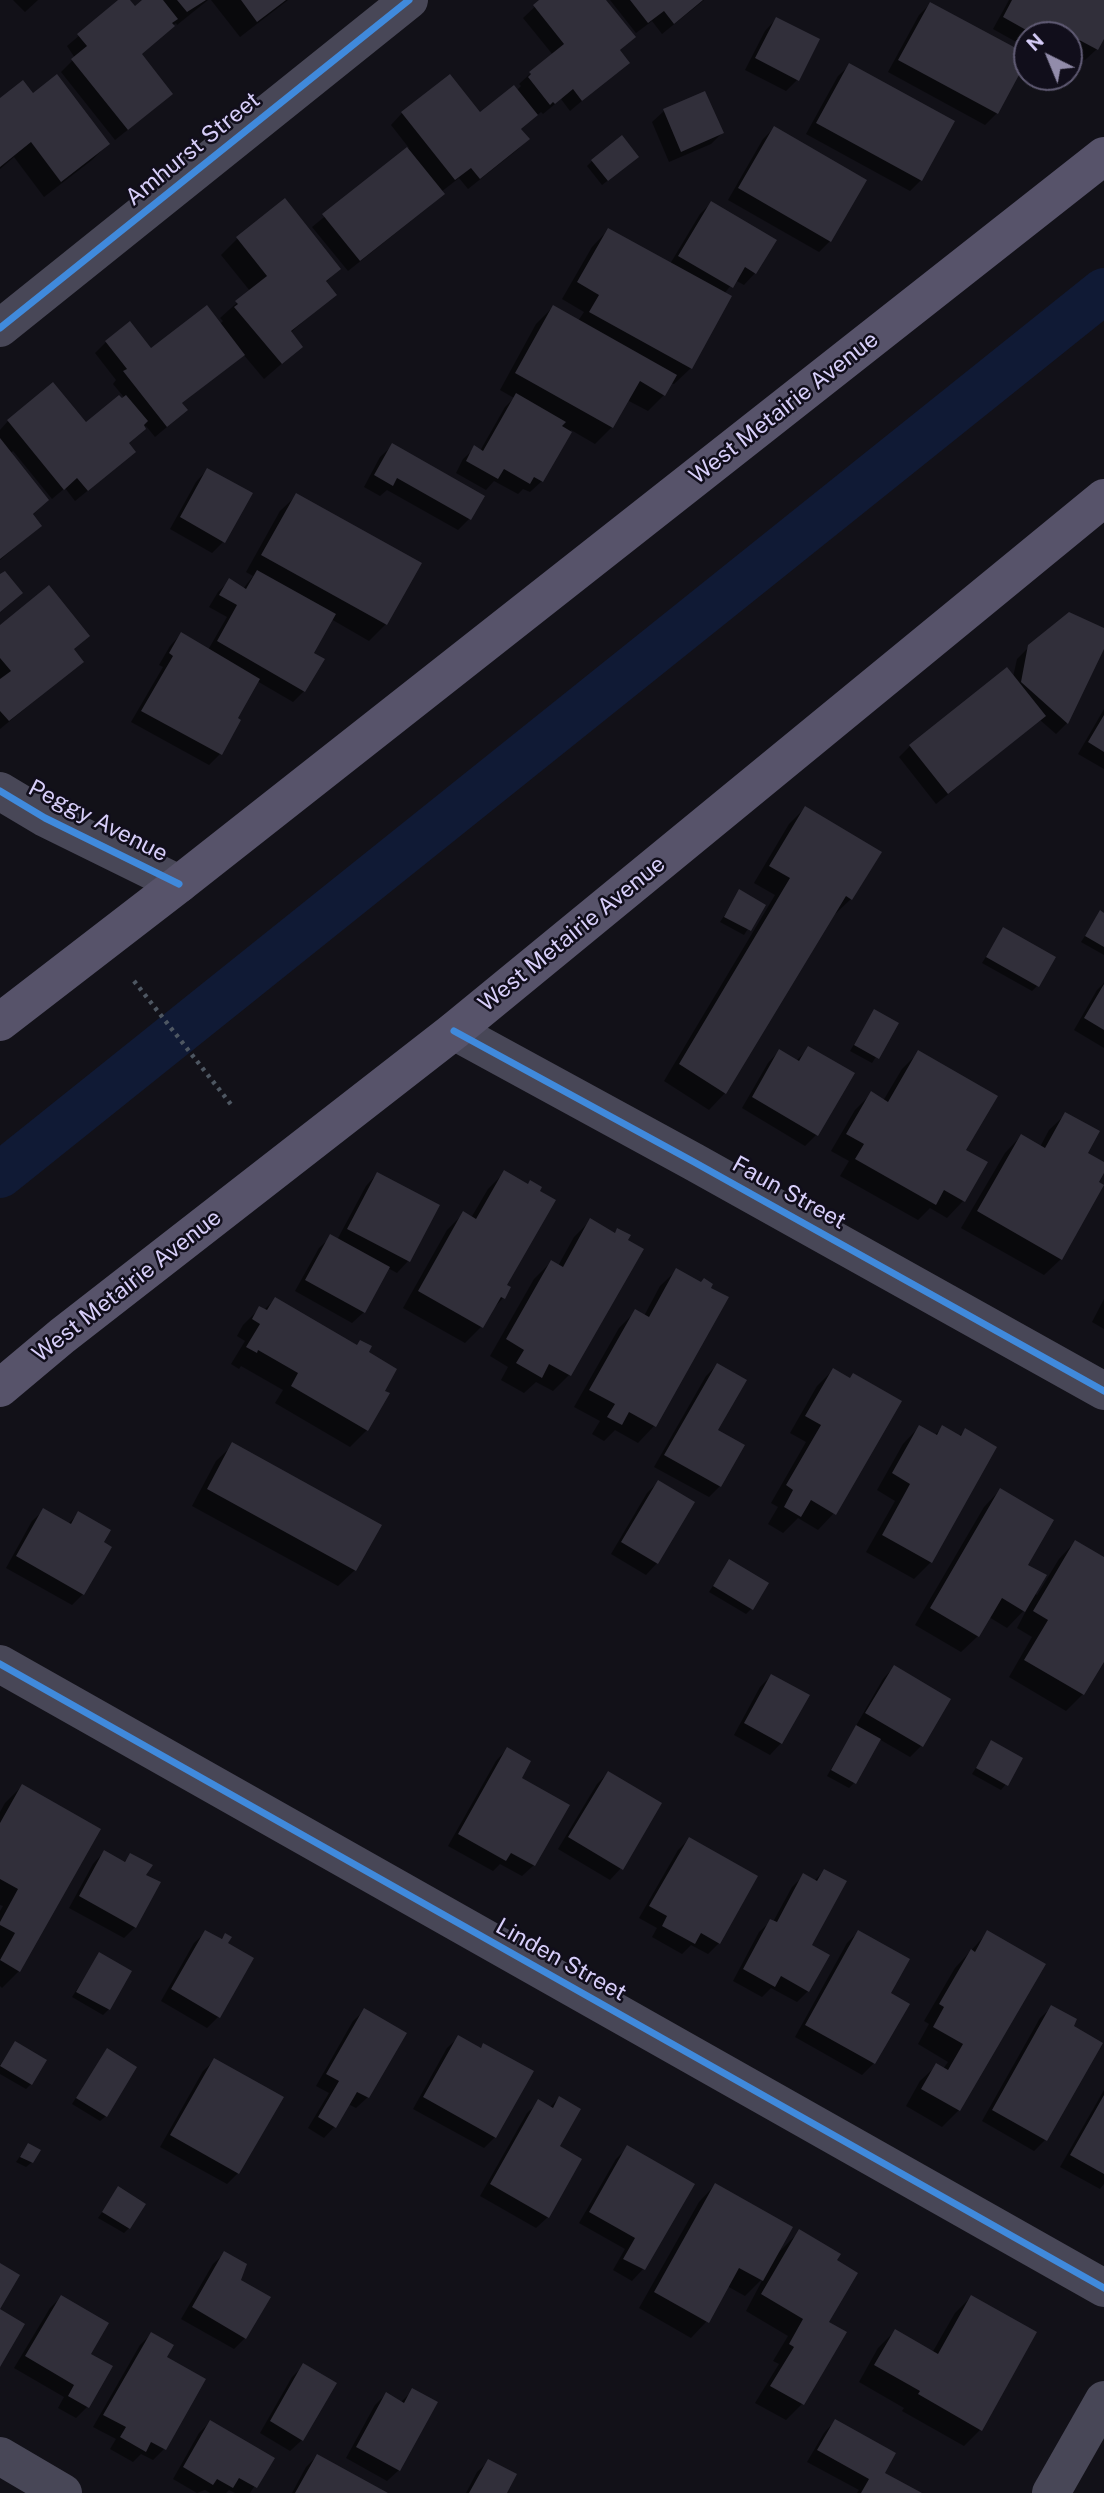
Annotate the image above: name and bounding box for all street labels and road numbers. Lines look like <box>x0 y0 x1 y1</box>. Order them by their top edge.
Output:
street label: Amhurst Street <box>120 86 266 212</box>
street label: West Metairie Avenue <box>684 326 884 490</box>
street label: Peggy Avenue <box>24 774 172 868</box>
street label: West Metairie Avenue <box>473 850 671 1018</box>
street label: Faun Street <box>727 1150 851 1236</box>
street label: West Metairie Avenue <box>27 1204 227 1368</box>
street label: Linden Street <box>491 1913 631 2007</box>

